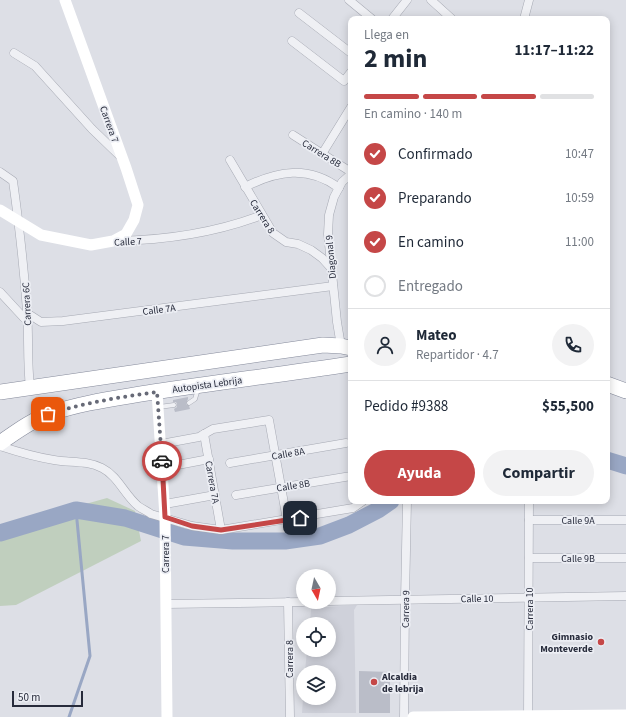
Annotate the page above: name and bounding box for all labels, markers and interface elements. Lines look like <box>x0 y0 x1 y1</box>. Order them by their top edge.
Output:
text: Llega en <box>364 26 409 44</box>
text: 2 min <box>364 40 427 77</box>
text: 11:17–11:22 <box>514 40 594 61</box>
street label: Carrera 7 <box>96 104 122 145</box>
text: En camino · 140 m <box>364 105 462 123</box>
street label: Carrera 8B <box>299 136 344 171</box>
icon: check <box>364 143 386 165</box>
text: Confirmado <box>398 144 473 165</box>
text: 10:47 <box>565 145 594 163</box>
icon: check <box>364 187 386 209</box>
text: Preparando <box>398 188 472 209</box>
text: 10:59 <box>565 189 594 207</box>
street label: Carrera 8 <box>246 197 278 236</box>
icon: check <box>364 231 386 253</box>
text: En camino <box>398 232 464 253</box>
text: 11:00 <box>565 233 594 251</box>
street label: Calle 7 <box>114 234 142 250</box>
street label: Diagonal 9 <box>322 234 340 279</box>
text: Entregado <box>398 276 463 297</box>
street label: Carrera 6C <box>19 282 35 326</box>
street label: Calle 7A <box>142 301 177 319</box>
button: person <box>364 324 406 366</box>
button: phone <box>552 324 594 366</box>
text: Mateo <box>416 325 457 346</box>
text: Repartidor · 4.7 <box>416 346 499 364</box>
street label: Autopista Lebrija <box>171 373 243 397</box>
text: Pedido #9388 <box>364 396 448 417</box>
text: $55,500 <box>542 396 594 417</box>
pin <box>31 397 65 431</box>
icon: bag <box>37 403 59 425</box>
courier <box>142 441 182 481</box>
street label: Calle 8A <box>271 444 306 464</box>
icon: car <box>151 450 173 472</box>
button: Ayuda <box>364 450 475 496</box>
button: Compartir <box>483 450 594 496</box>
street label: Carrera 7A <box>201 460 223 505</box>
street label: Calle 8B <box>275 476 311 496</box>
pin <box>283 501 317 535</box>
icon: home <box>289 507 311 529</box>
street label: Calle 9A <box>561 514 595 528</box>
street label: Carrera 7 <box>159 535 173 573</box>
street label: Calle 9B <box>561 552 595 566</box>
north arrow <box>296 569 336 609</box>
map controls <box>296 569 336 705</box>
street label: Carrera 10 <box>523 588 537 630</box>
street label: Carrera 9 <box>399 590 413 628</box>
street label: Calle 10 <box>461 592 494 606</box>
button: locate <box>296 617 336 657</box>
place label: Gimnasio Monteverde <box>540 630 593 656</box>
marker: Gimnasio Monteverde <box>596 637 606 647</box>
street label: Carrera 8 <box>283 640 297 678</box>
button: layers <box>296 665 336 705</box>
place label: Alcaldia de lebrija <box>381 670 423 696</box>
marker: Alcaldia de lebrija <box>369 677 379 687</box>
scale bar <box>12 689 83 708</box>
text: 50 m <box>18 690 40 705</box>

